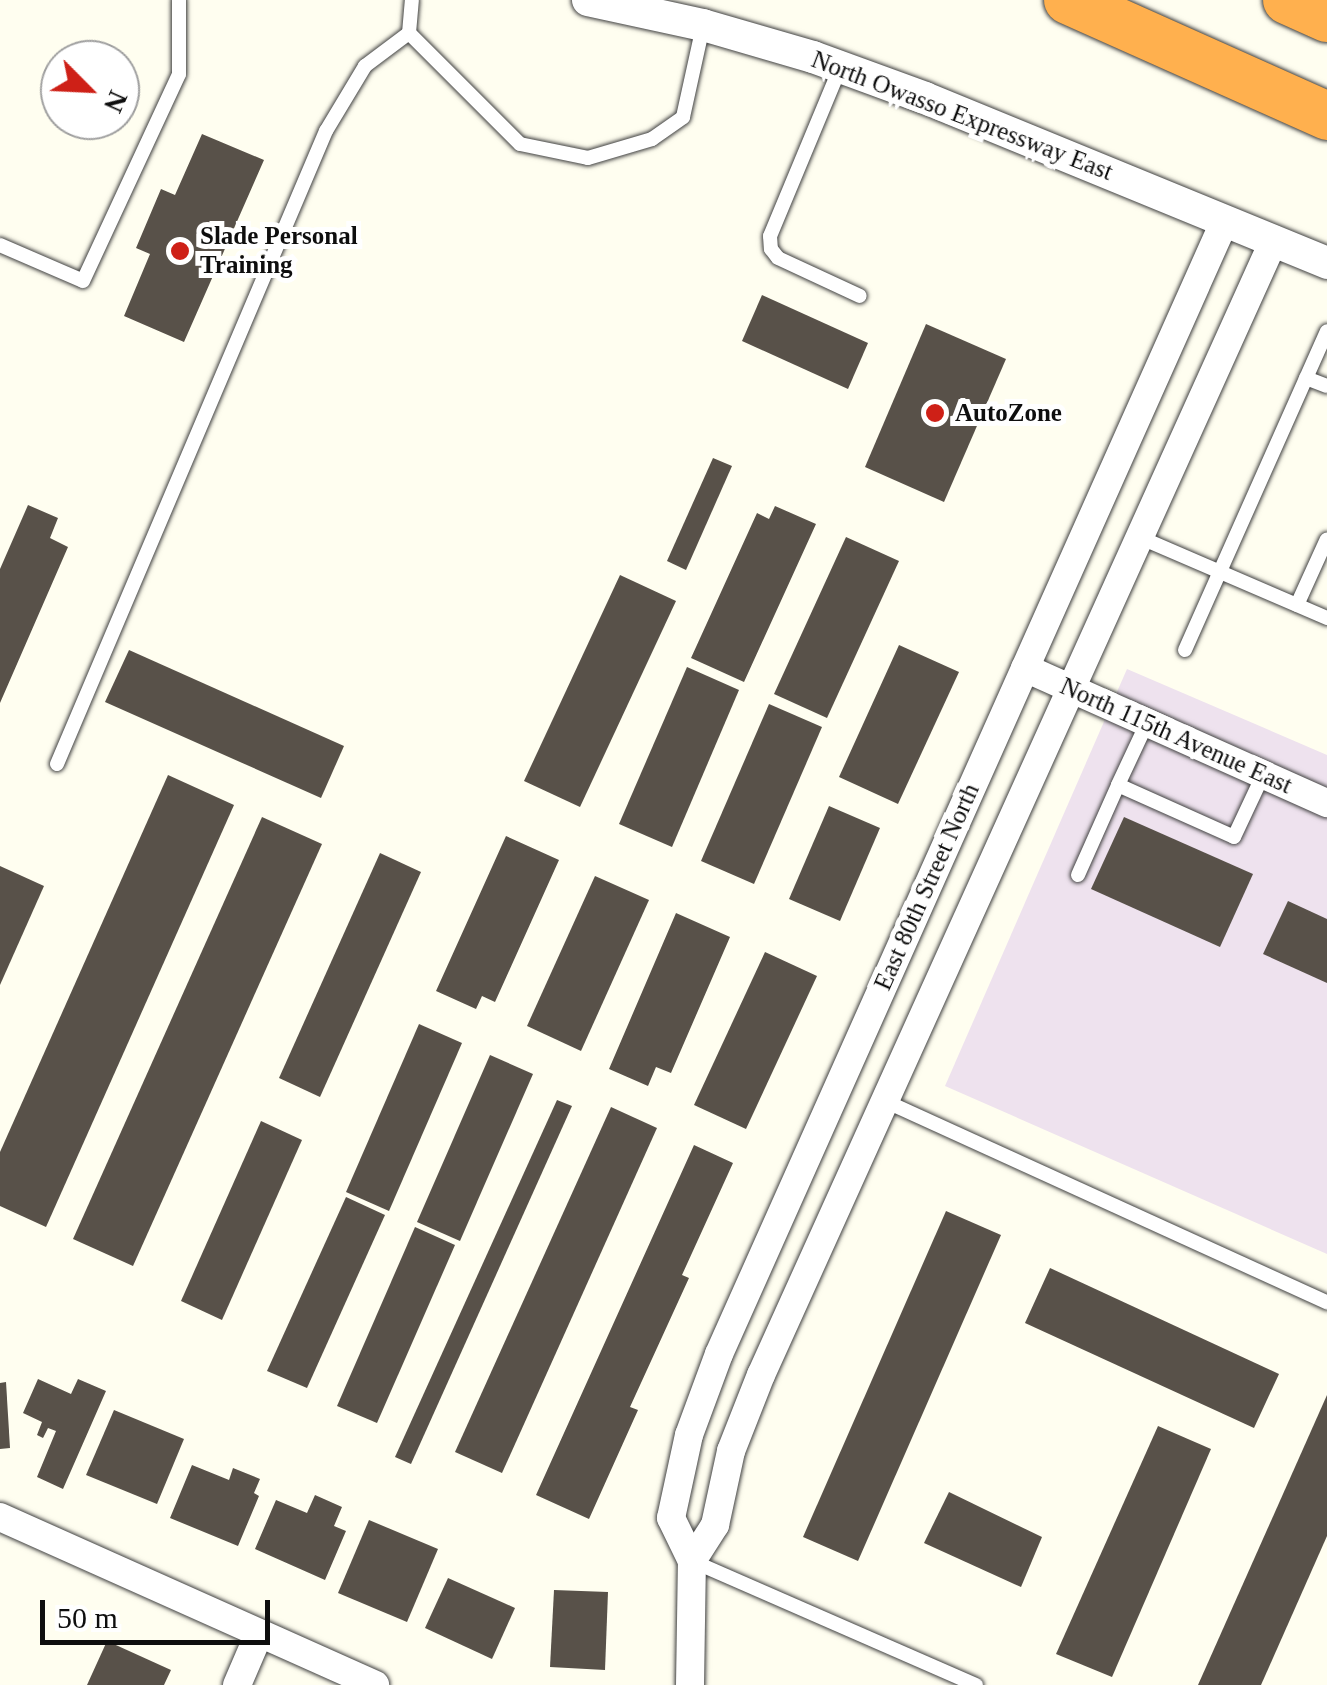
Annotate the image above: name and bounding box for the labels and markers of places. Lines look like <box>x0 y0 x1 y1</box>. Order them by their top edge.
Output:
place label: Slade Personal Training <box>200 222 358 281</box>
marker: Slade Personal Training <box>169 240 191 262</box>
place label: AutoZone <box>955 398 1062 428</box>
marker: AutoZone <box>924 402 946 424</box>

